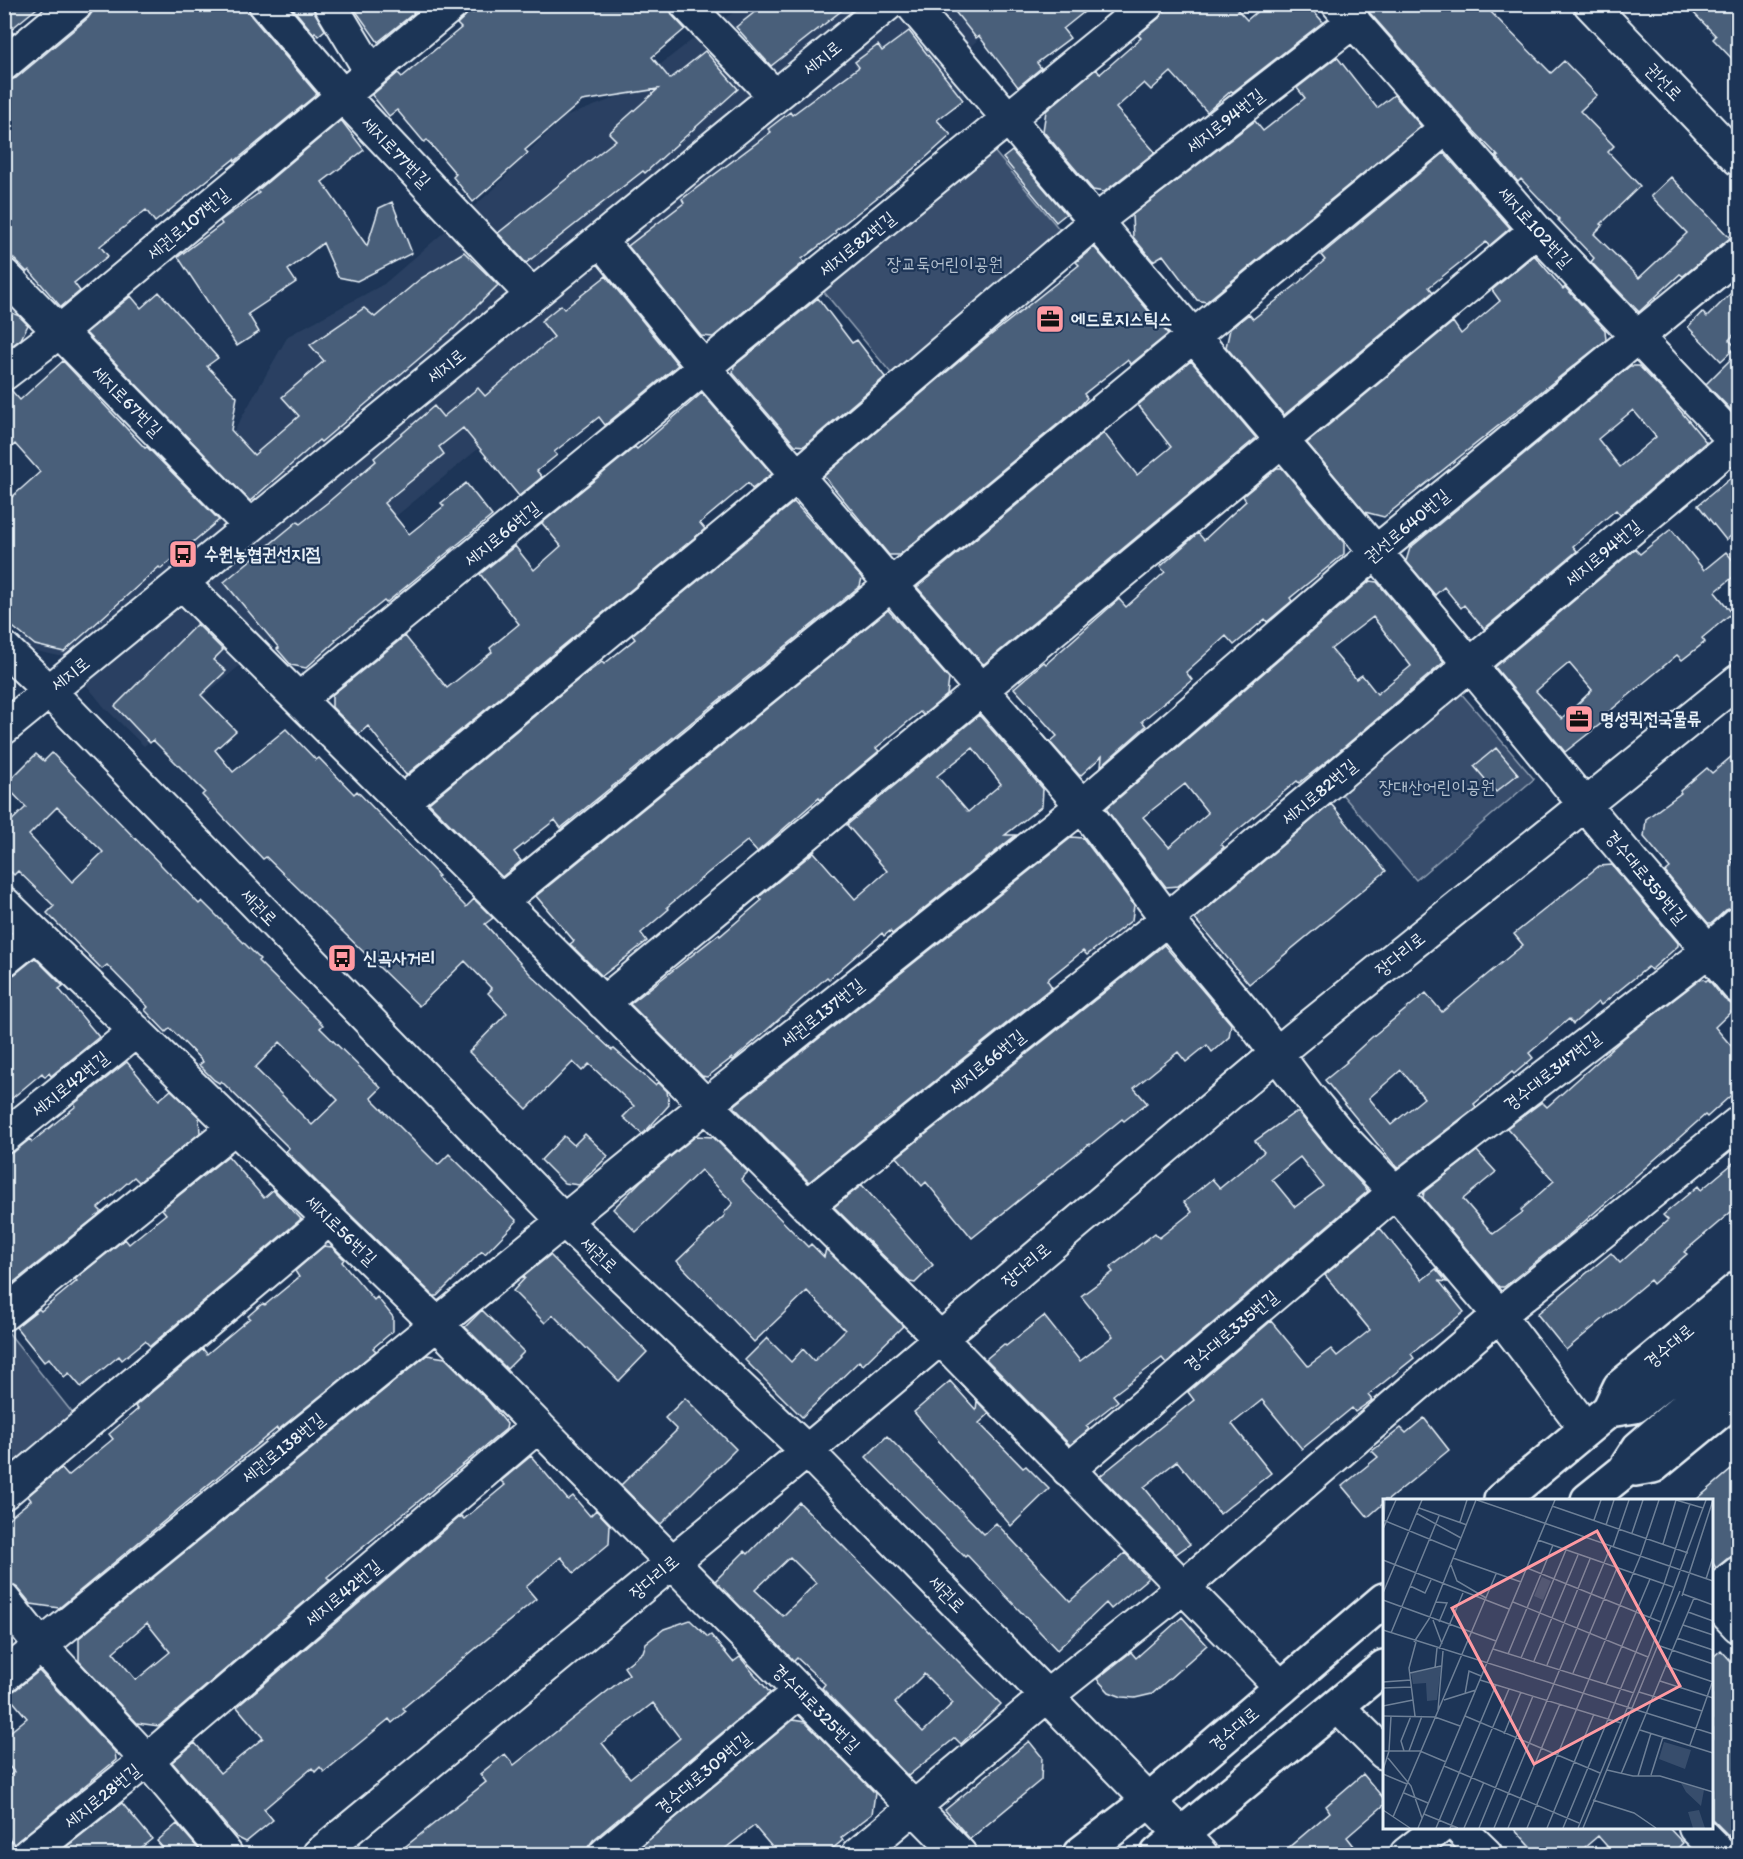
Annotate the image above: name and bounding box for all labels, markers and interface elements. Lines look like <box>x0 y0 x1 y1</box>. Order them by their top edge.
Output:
street label: 세지로 <box>798 36 846 80</box>
street label: 권선로 <box>1641 59 1687 105</box>
street label: 세지로94번길 <box>1182 83 1269 158</box>
street label: 세지로77번길 <box>357 112 436 192</box>
street label: 세지로102번길 <box>1493 182 1577 272</box>
street label: 세권로107번길 <box>142 183 234 265</box>
street label: 세지로82번길 <box>814 206 900 281</box>
park label: 장교둑어린이공원 <box>887 253 1003 275</box>
office icon: 에드로지스틱스 <box>1034 303 1066 335</box>
place label: 에드로지스틱스 <box>1071 308 1172 330</box>
street label: 세지로 <box>422 344 470 388</box>
street label: 세지로67번길 <box>87 361 167 441</box>
street label: 권선로640번길 <box>1360 484 1454 568</box>
street label: 세지로66번길 <box>460 496 545 571</box>
street label: 세지로94번길 <box>1560 514 1646 591</box>
bus stop icon: 수원농협권선지점 <box>167 538 199 570</box>
place label: 수원농협권선지점 <box>204 543 320 565</box>
street label: 세지로 <box>46 652 94 696</box>
office icon: 명성퀵전국물류 <box>1563 703 1595 735</box>
place label: 명성퀵전국물류 <box>1600 708 1701 730</box>
street label: 세지로82번길 <box>1277 754 1362 830</box>
park label: 장대산어린이공원 <box>1379 776 1495 798</box>
street label: 경수대로359번길 <box>1600 826 1692 929</box>
street label: 세권로 <box>236 884 282 930</box>
street label: 장다리로 <box>1371 927 1429 981</box>
bus stop icon: 신곡사거리 <box>326 942 358 974</box>
place label: 신곡사거리 <box>363 947 435 969</box>
street label: 세권로137번길 <box>776 973 868 1052</box>
street label: 세지로66번길 <box>945 1024 1030 1099</box>
street label: 경수대로347번길 <box>1499 1026 1605 1116</box>
street label: 세지로42번길 <box>27 1046 113 1122</box>
street label: 세지로56번길 <box>300 1190 382 1270</box>
street label: 세권로 <box>576 1232 622 1278</box>
street label: 장다리로 <box>997 1238 1055 1292</box>
street label: 경수대로335번길 <box>1180 1285 1283 1377</box>
street label: 경수대로 <box>1640 1319 1698 1373</box>
street label: 세권로138번길 <box>237 1408 329 1488</box>
inset map <box>1383 1499 1713 1829</box>
street label: 장다리로 <box>625 1550 683 1604</box>
street label: 세지로42번길 <box>300 1554 386 1631</box>
street label: 세권로 <box>924 1571 970 1617</box>
street label: 경수대로325번길 <box>767 1659 865 1757</box>
street label: 경수대로 <box>1205 1702 1263 1756</box>
street label: 경수대로309번길 <box>651 1727 755 1819</box>
street label: 세지로28번길 <box>59 1758 145 1833</box>

